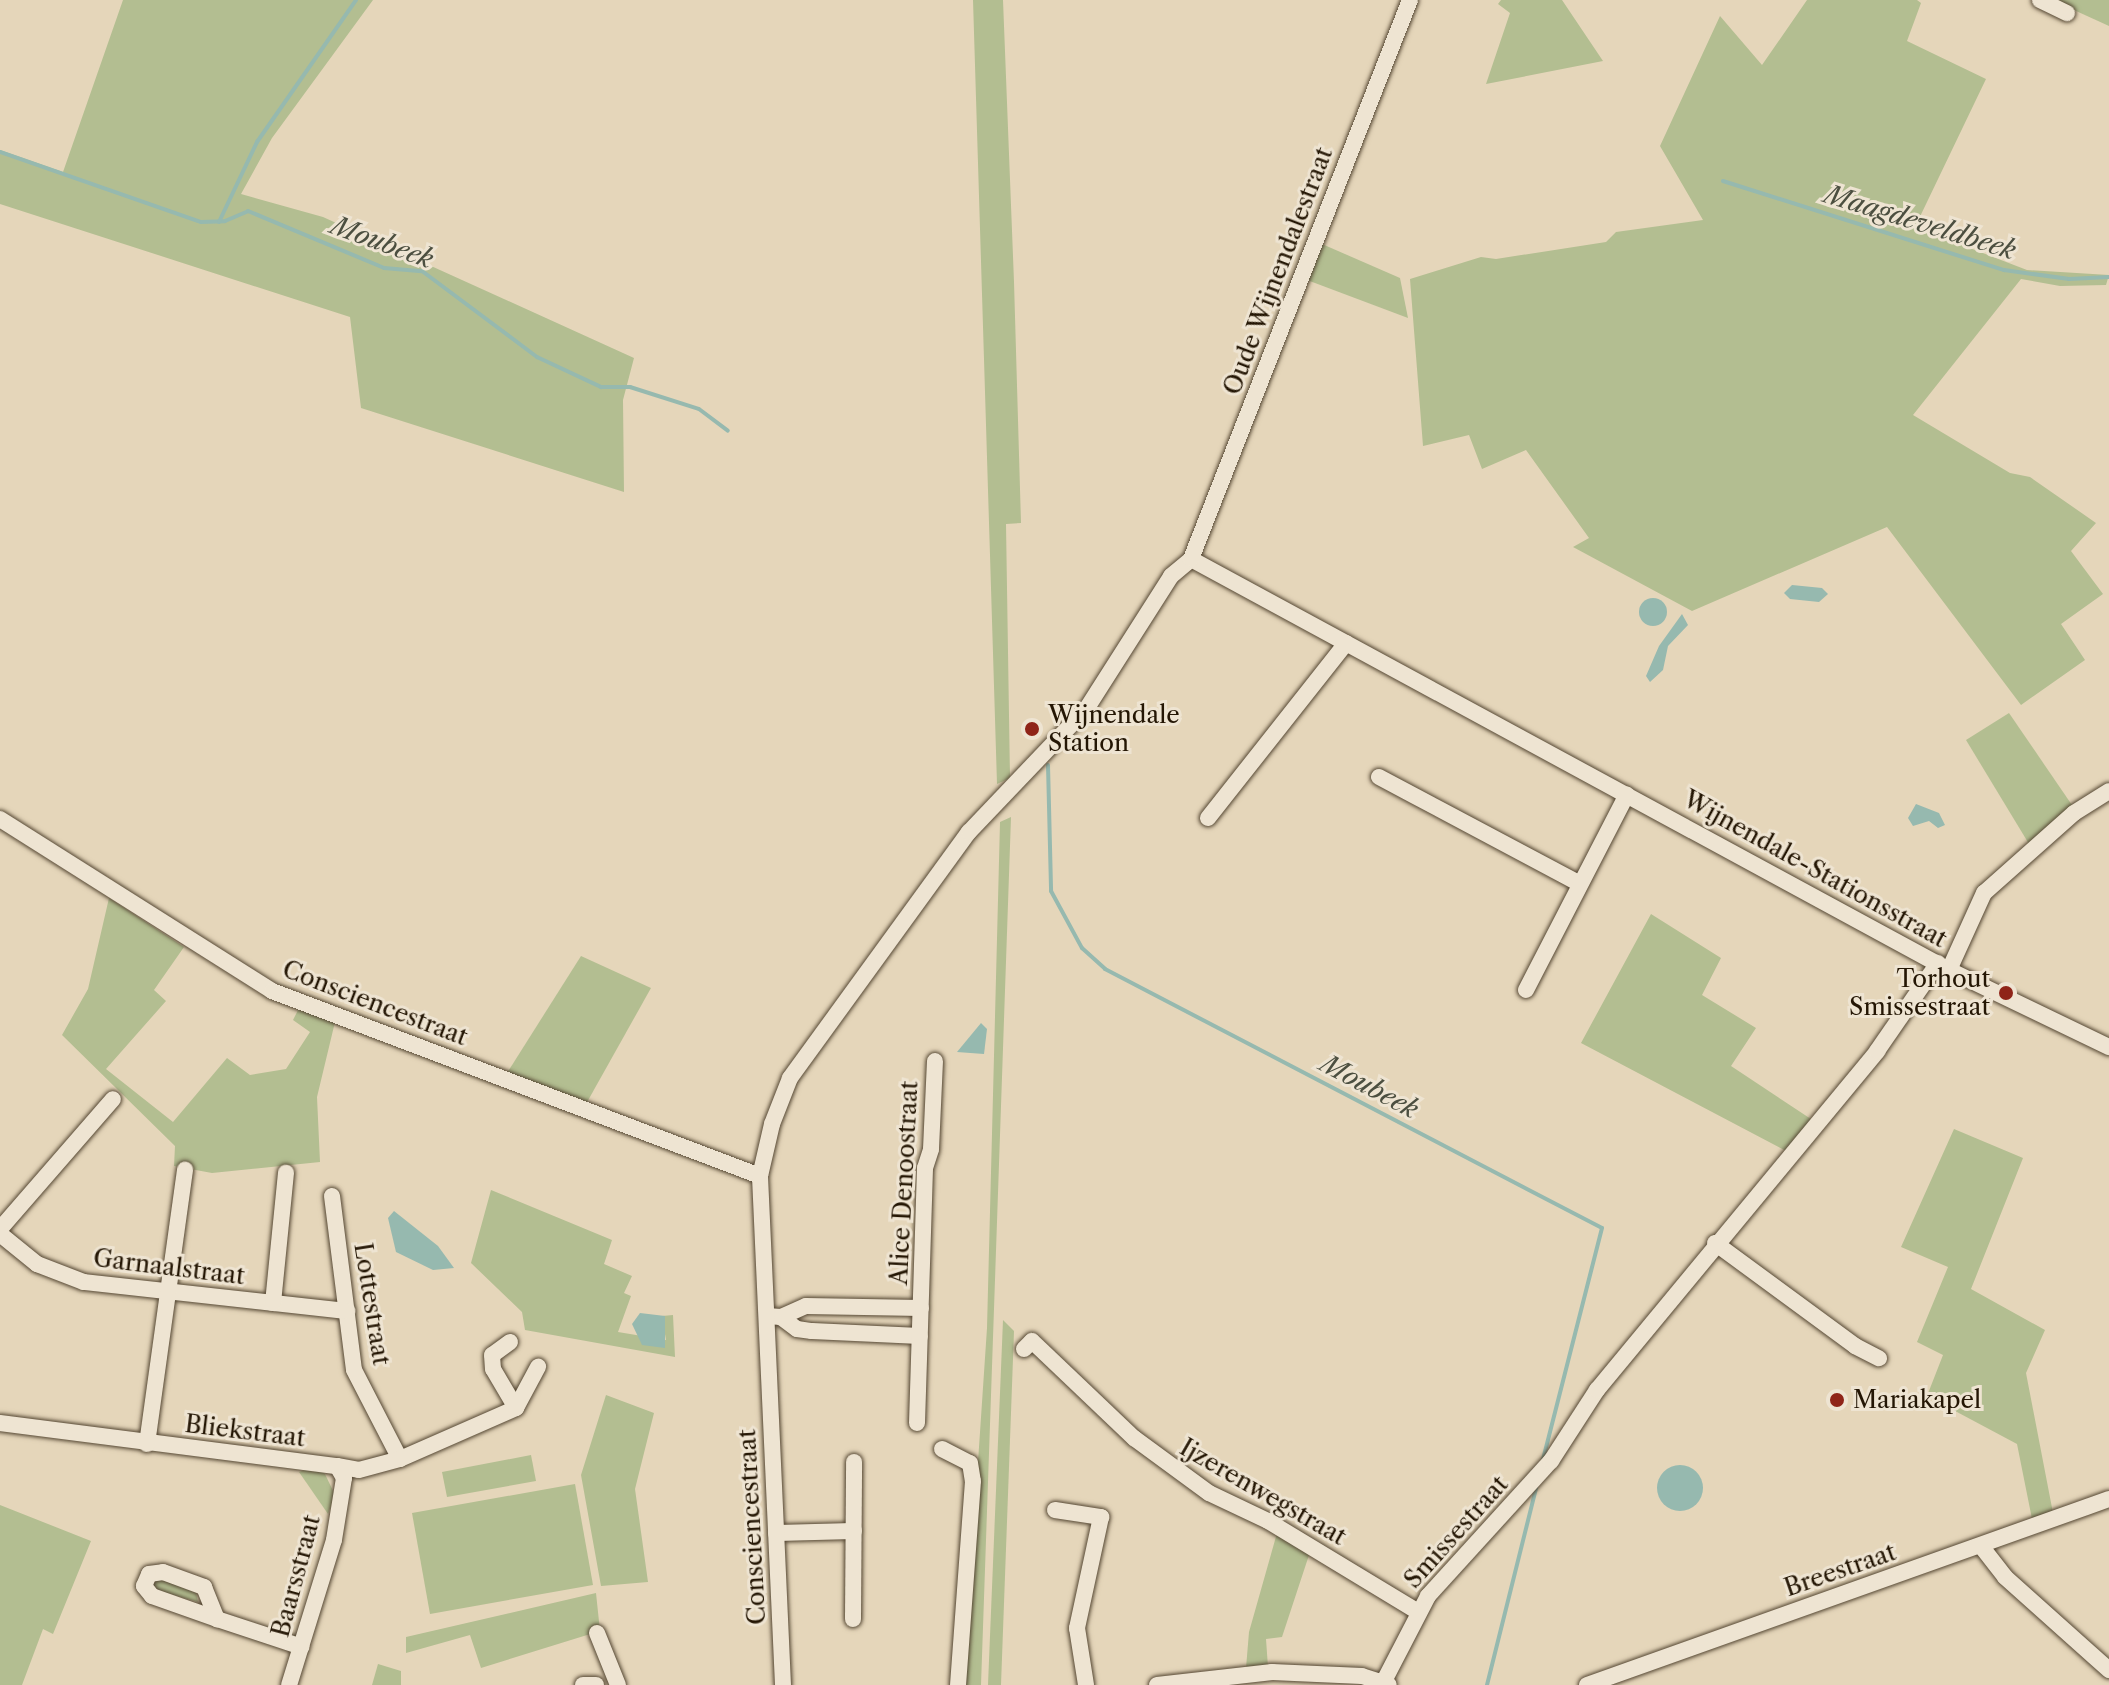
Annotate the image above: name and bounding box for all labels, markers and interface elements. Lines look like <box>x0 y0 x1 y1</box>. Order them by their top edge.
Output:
street label: Oude Wijnendalestraat <box>1217 143 1339 399</box>
water label: Maagdeveldbeek <box>1821 179 2019 267</box>
water label: Moubeek <box>327 210 437 276</box>
place label: Wijnendale Station <box>1048 701 1180 757</box>
marker: Wijnendale Station <box>1023 720 1041 738</box>
street label: Wijnendale-Stationsstraat <box>1678 784 1952 954</box>
street label: Consciencestraat <box>278 954 472 1052</box>
place label: Torhout Smissestraat <box>1849 965 1990 1021</box>
marker: Torhout Smissestraat <box>1997 984 2015 1002</box>
water label: Moubeek <box>1315 1048 1423 1126</box>
street label: Alice Denoostraat <box>884 1080 924 1286</box>
street label: Lottestraat <box>348 1241 396 1367</box>
street label: Garnaalstraat <box>92 1243 246 1291</box>
place label: Mariakapel <box>1853 1386 1981 1414</box>
marker: Mariakapel <box>1828 1391 1846 1409</box>
street label: Bliekstraat <box>183 1409 307 1453</box>
street label: Consciencestraat <box>732 1429 772 1625</box>
street label: Ijzerenwegstraat <box>1175 1433 1351 1551</box>
street label: Smissestraat <box>1398 1470 1514 1594</box>
street label: Baarsstraat <box>266 1512 326 1640</box>
street label: Breestraat <box>1780 1538 1900 1602</box>

